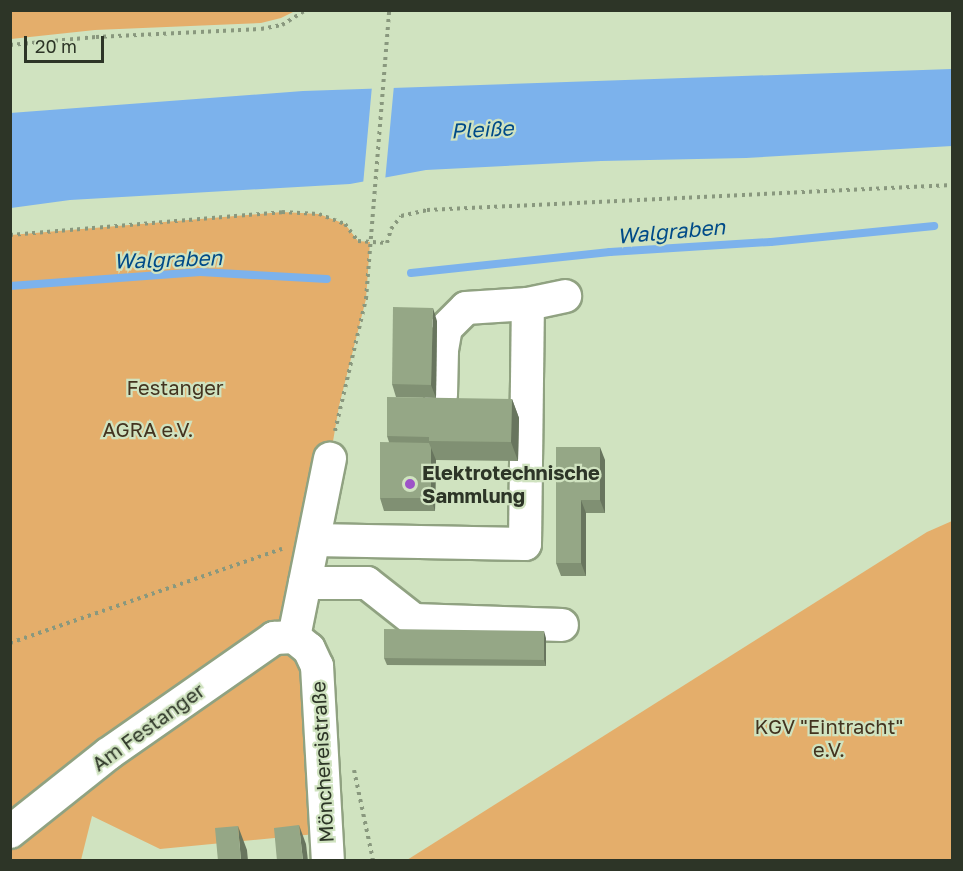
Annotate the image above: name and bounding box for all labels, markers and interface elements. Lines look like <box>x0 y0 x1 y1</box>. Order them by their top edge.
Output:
scale bar <box>27 24 106 62</box>
text: 20 m <box>35 35 77 57</box>
water label: Pleiße <box>450 115 514 143</box>
water label: Walgraben <box>616 214 726 248</box>
water label: Walgraben <box>113 245 223 273</box>
park label: Festanger <box>126 375 224 399</box>
park label: AGRA e.V. <box>102 417 194 441</box>
place label: Elektrotechnische Sammlung <box>422 460 600 507</box>
marker: Elektrotechnische Sammlung <box>403 477 417 491</box>
street label: Am Festanger <box>87 678 209 776</box>
street label: Mönchereistraße <box>306 681 338 843</box>
park label: KGV "Eintracht" e.V. <box>755 714 903 761</box>

